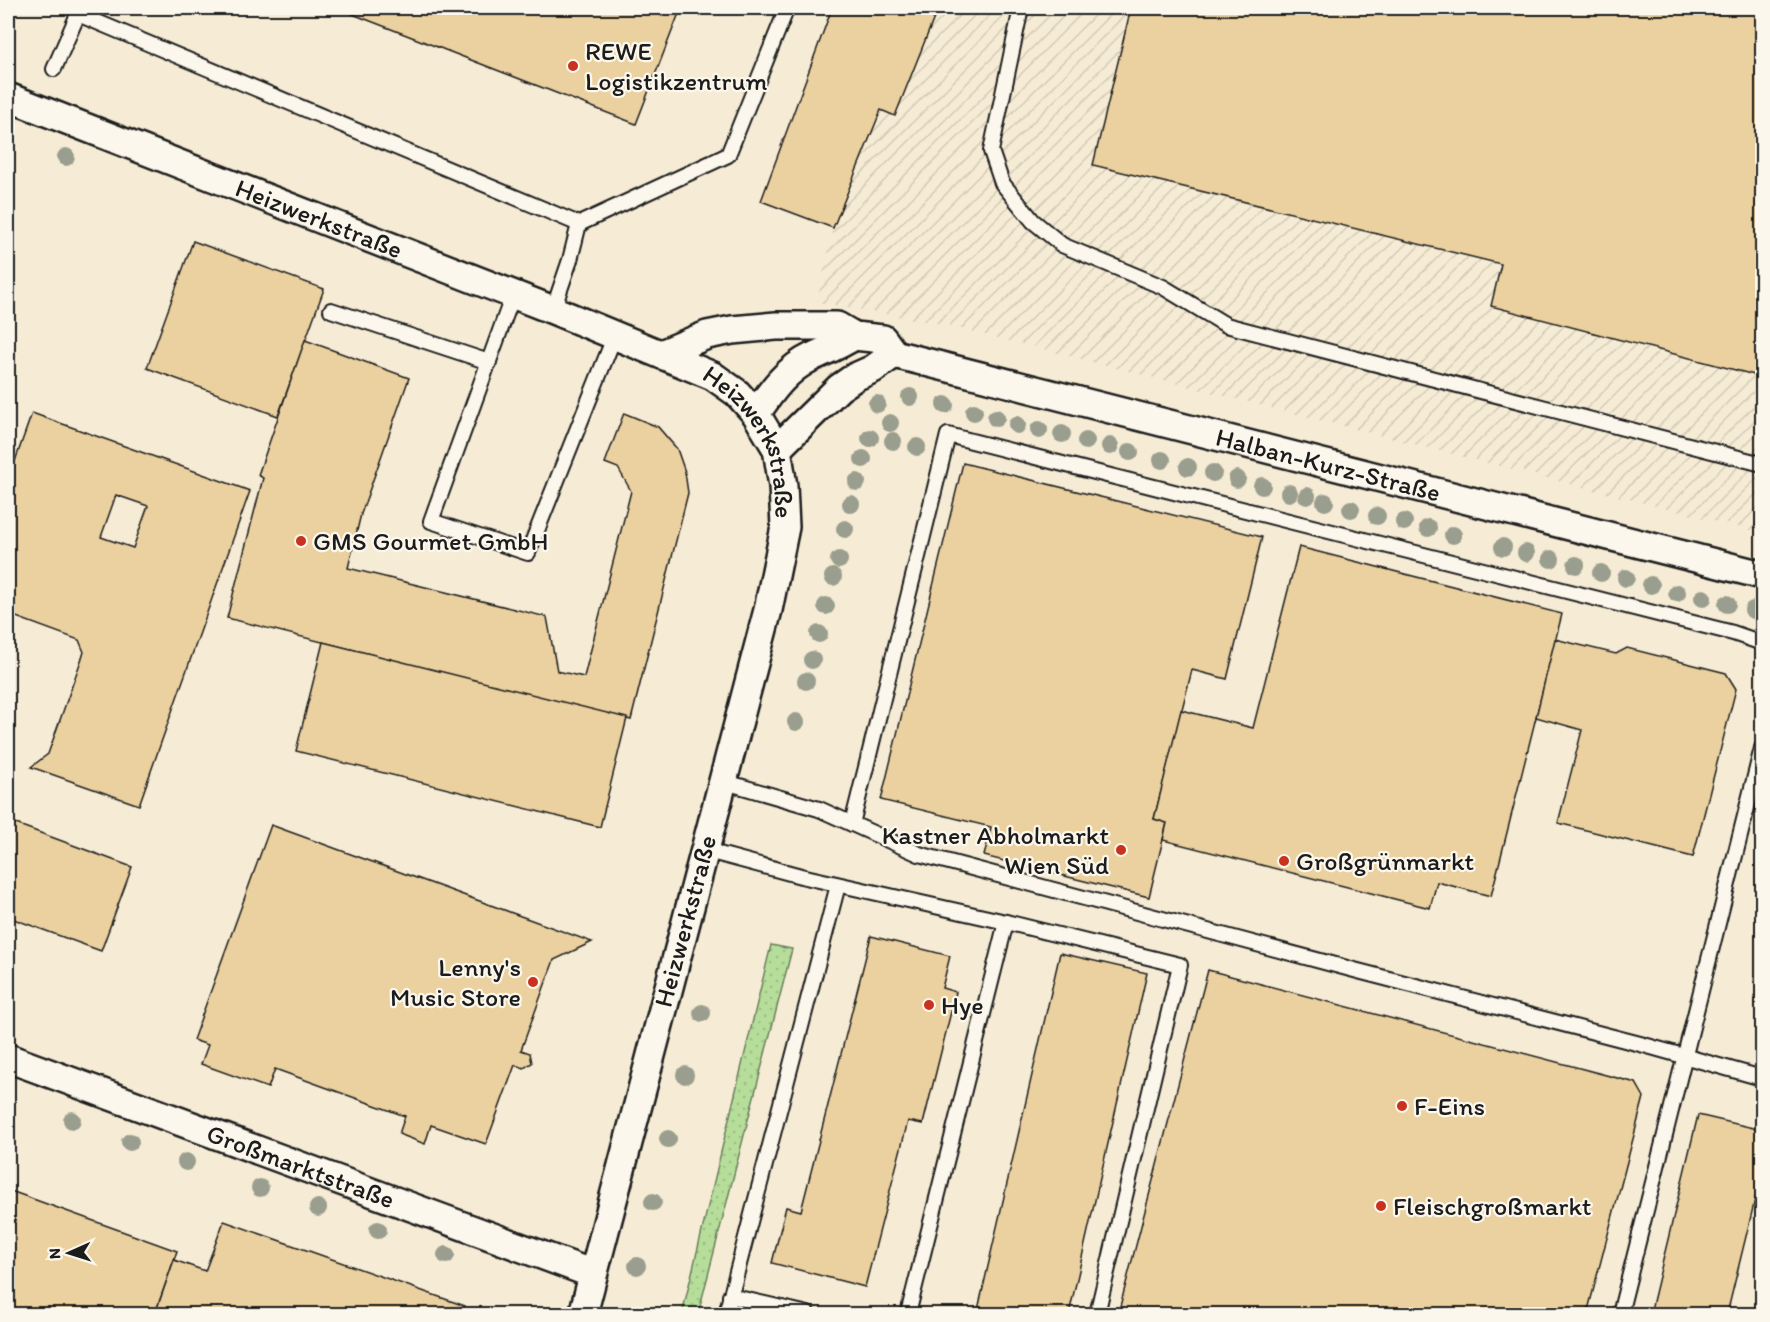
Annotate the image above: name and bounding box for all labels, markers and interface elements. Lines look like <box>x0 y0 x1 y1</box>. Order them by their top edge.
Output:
place label: REWE Logistikzentrum <box>585 35 768 97</box>
marker: REWE Logistikzentrum <box>566 59 580 73</box>
street label: Heizwerkstraße <box>231 172 407 266</box>
street label: Heizwerkstraße <box>697 358 801 519</box>
street label: Halban-Kurz-Straße <box>1212 421 1444 509</box>
place label: GMS Gourmet GmbH <box>313 525 549 557</box>
marker: GMS Gourmet GmbH <box>294 534 308 548</box>
place label: Kastner Abholmarkt Wien Süd <box>882 819 1109 881</box>
street label: Heizwerkstraße <box>647 832 723 1010</box>
marker: Kastner Abholmarkt Wien Süd <box>1114 843 1128 857</box>
place label: Großgrünmarkt <box>1296 845 1474 877</box>
marker: Großgrünmarkt <box>1277 854 1291 868</box>
place label: Lenny's Music Store <box>390 951 521 1013</box>
marker: Lenny's Music Store <box>526 975 540 989</box>
place label: Hye <box>941 989 984 1021</box>
marker: Hye <box>922 998 936 1012</box>
place label: F-Eins <box>1414 1090 1485 1122</box>
marker: F-Eins <box>1395 1099 1409 1113</box>
street label: Großmarktstraße <box>202 1117 399 1215</box>
place label: Fleischgroßmarkt <box>1393 1190 1592 1222</box>
marker: Fleischgroßmarkt <box>1374 1199 1388 1213</box>
north arrow <box>39 1223 99 1283</box>
text: N <box>45 1248 64 1260</box>

